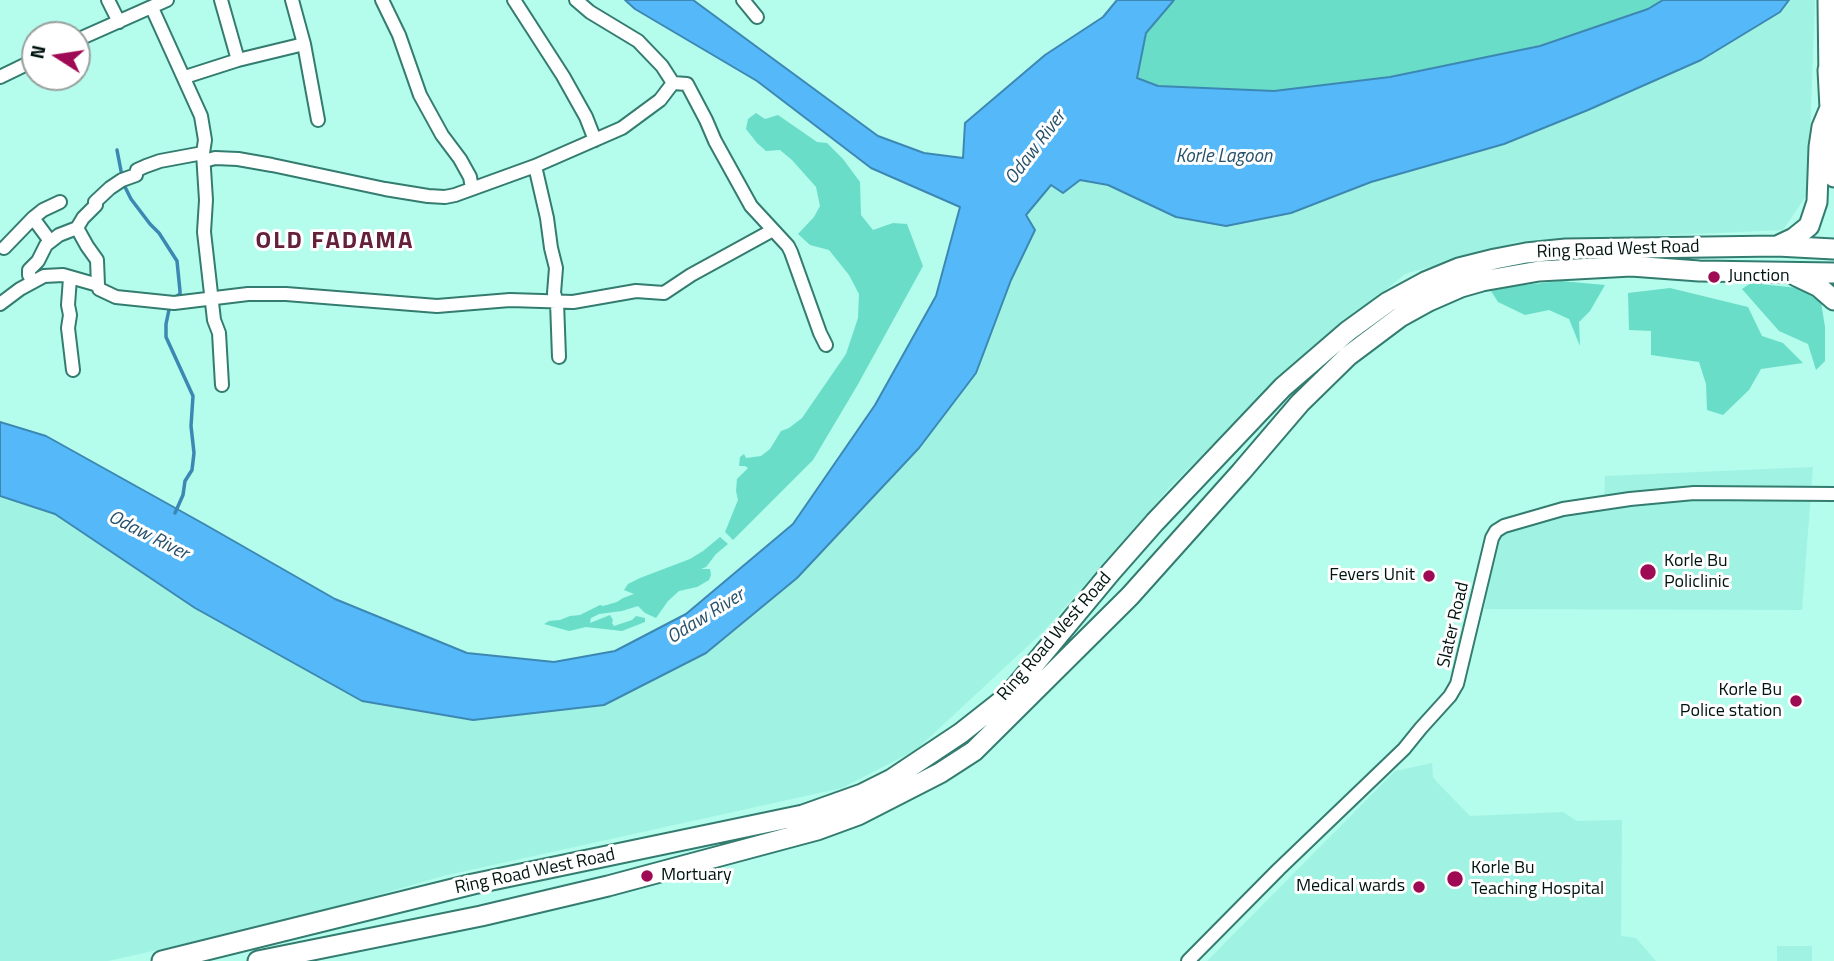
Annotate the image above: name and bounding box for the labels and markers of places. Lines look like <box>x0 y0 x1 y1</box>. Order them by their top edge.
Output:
place label: Junction <box>1728 266 1790 288</box>
marker: Junction <box>1706 269 1722 285</box>
place label: Korle Bu Policlinic <box>1664 551 1730 594</box>
marker: Korle Bu Policlinic <box>1638 562 1658 582</box>
place label: Fevers Unit <box>1329 565 1415 587</box>
marker: Fevers Unit <box>1421 568 1437 584</box>
place label: Korle Bu Police station <box>1680 680 1782 722</box>
marker: Korle Bu Police station <box>1788 693 1804 709</box>
place label: Korle Bu Teaching Hospital <box>1471 858 1604 900</box>
place label: Mortuary <box>661 865 732 887</box>
marker: Mortuary <box>639 868 655 884</box>
marker: Korle Bu Teaching Hospital <box>1445 869 1465 889</box>
place label: Medical wards <box>1296 876 1405 898</box>
marker: Medical wards <box>1411 879 1427 895</box>

